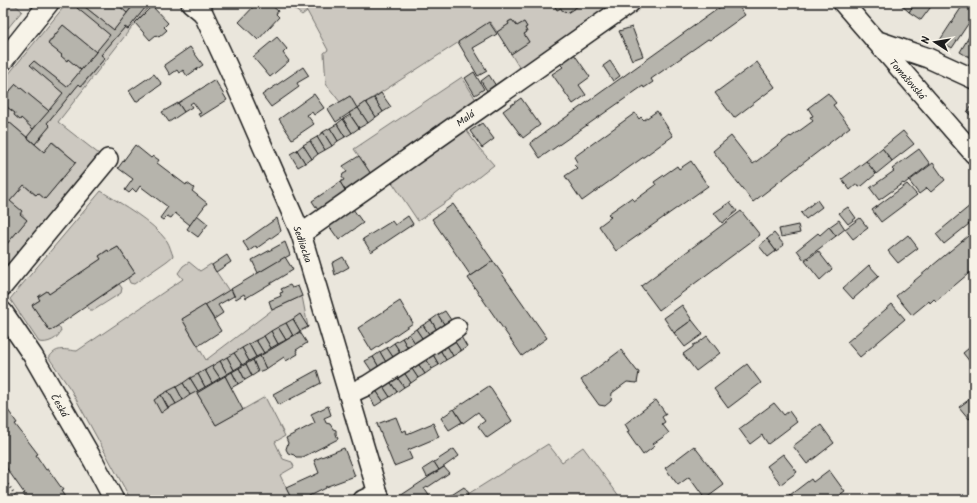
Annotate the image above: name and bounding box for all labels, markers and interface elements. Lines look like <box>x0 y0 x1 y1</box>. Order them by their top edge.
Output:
north arrow <box>915 22 955 62</box>
text: N <box>917 35 936 45</box>
street label: Tomašovská <box>885 56 930 104</box>
street label: Malá <box>453 106 479 131</box>
street label: Sedliacka <box>288 224 316 265</box>
street label: Česká <box>46 391 73 421</box>

